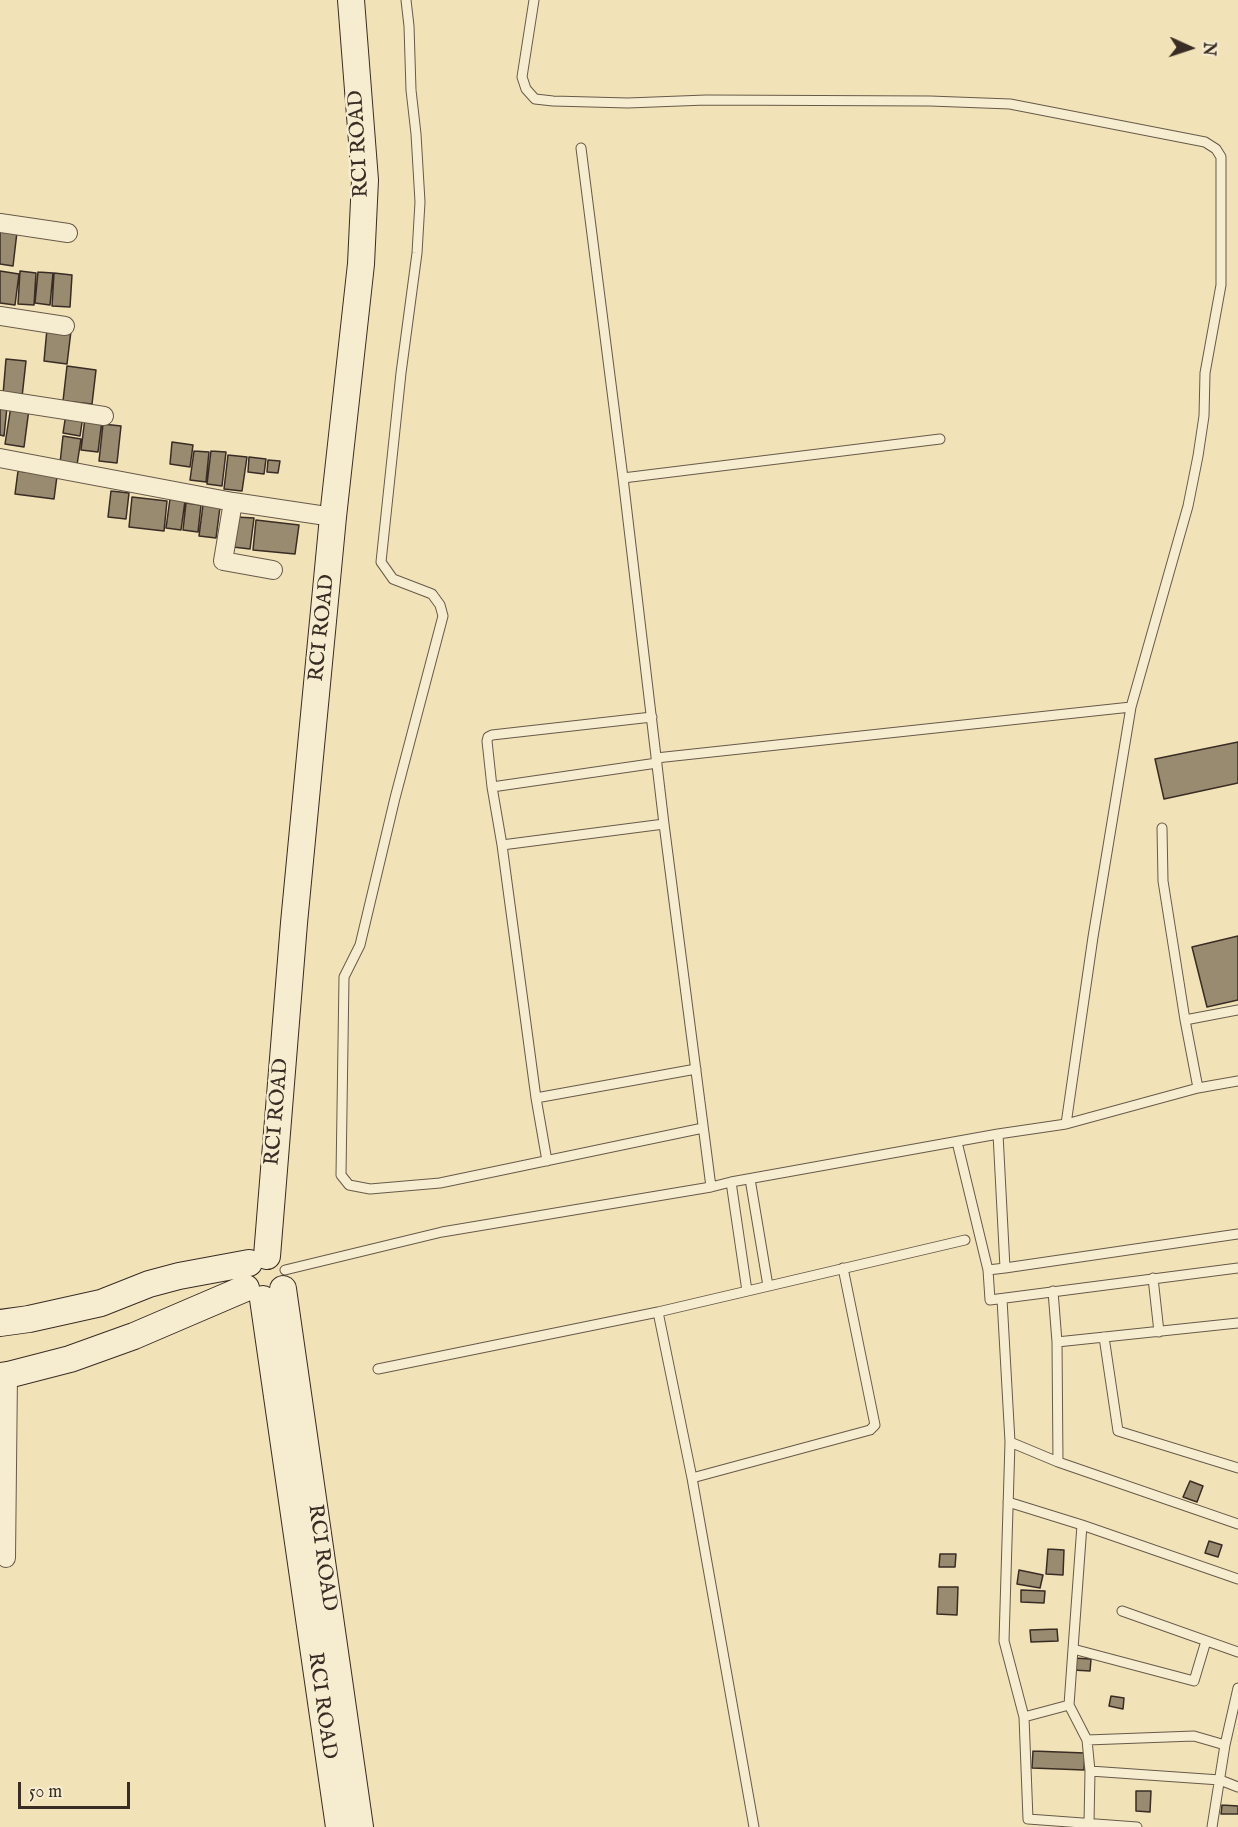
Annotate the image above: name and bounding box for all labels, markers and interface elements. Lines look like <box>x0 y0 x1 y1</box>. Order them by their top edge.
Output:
north arrow <box>1160 18 1220 78</box>
text: N <box>1198 42 1218 56</box>
street label: RCI ROAD <box>345 90 375 198</box>
street label: RCI ROAD <box>305 573 341 683</box>
street label: RCI ROAD <box>261 1057 295 1167</box>
street label: RCI ROAD <box>301 1503 341 1613</box>
street label: RCI ROAD <box>301 1651 341 1761</box>
scale bar <box>21 1770 134 1808</box>
text: 50 m <box>29 1781 62 1804</box>

